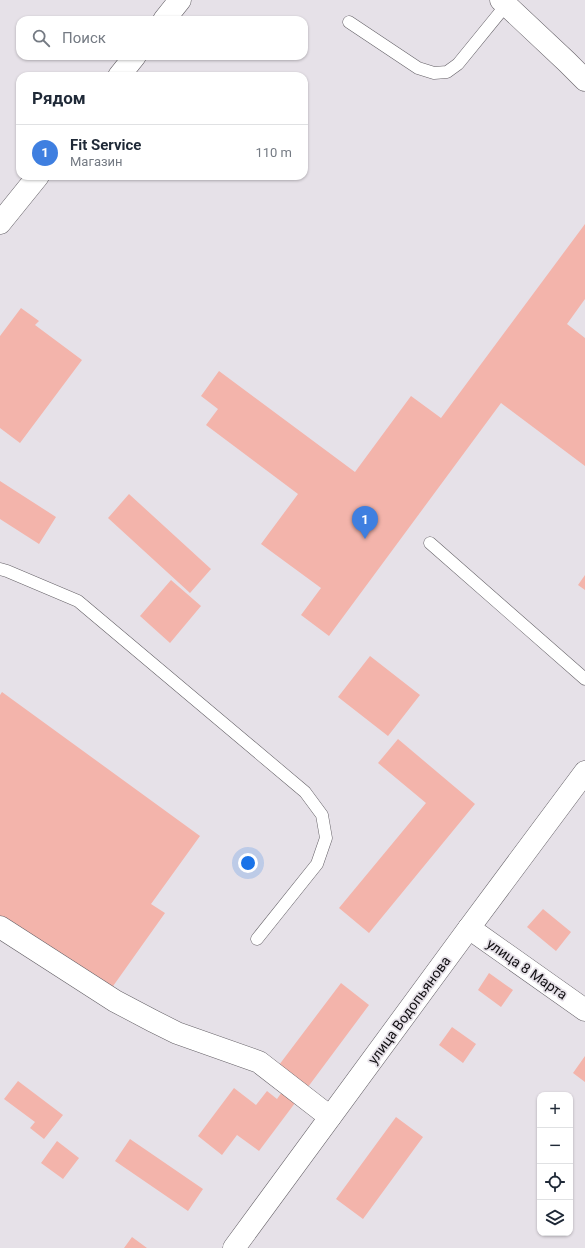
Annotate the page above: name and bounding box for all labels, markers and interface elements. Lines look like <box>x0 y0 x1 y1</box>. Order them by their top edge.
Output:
search box <box>16 16 308 60</box>
icon: search <box>30 27 52 49</box>
text: Поиск <box>62 29 106 47</box>
text: Рядом <box>32 88 86 108</box>
text: Fit Service <box>70 136 141 154</box>
text: 1 <box>41 145 49 160</box>
text: 110 m <box>255 145 292 160</box>
text: Магазин <box>70 154 123 169</box>
pin: 1 <box>352 506 378 539</box>
your location <box>238 853 258 873</box>
street label: улица 8 Марта <box>484 935 570 1003</box>
street label: улица Водопьянова <box>364 953 454 1067</box>
map controls <box>537 1092 573 1236</box>
button: + <box>537 1092 573 1128</box>
button: − <box>537 1128 573 1164</box>
button: locate <box>537 1164 573 1200</box>
button: layers <box>537 1200 573 1236</box>

